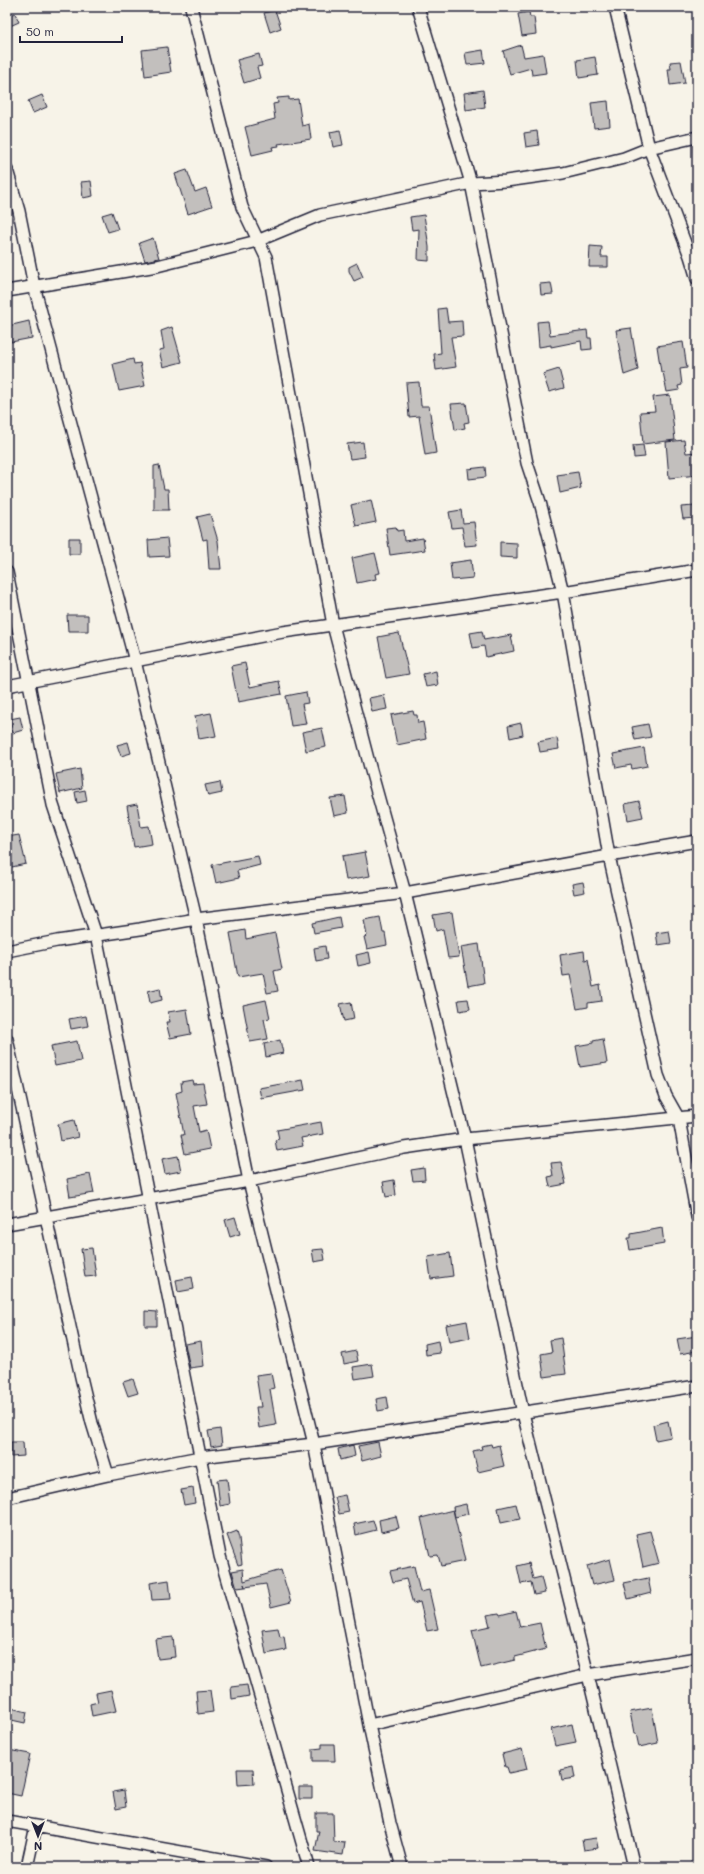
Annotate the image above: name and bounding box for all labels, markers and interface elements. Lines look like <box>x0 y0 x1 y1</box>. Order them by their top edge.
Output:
scale bar <box>20 18 122 44</box>
text: 50 m <box>26 23 54 39</box>
north arrow <box>18 1816 58 1856</box>
text: N <box>34 1839 42 1854</box>

